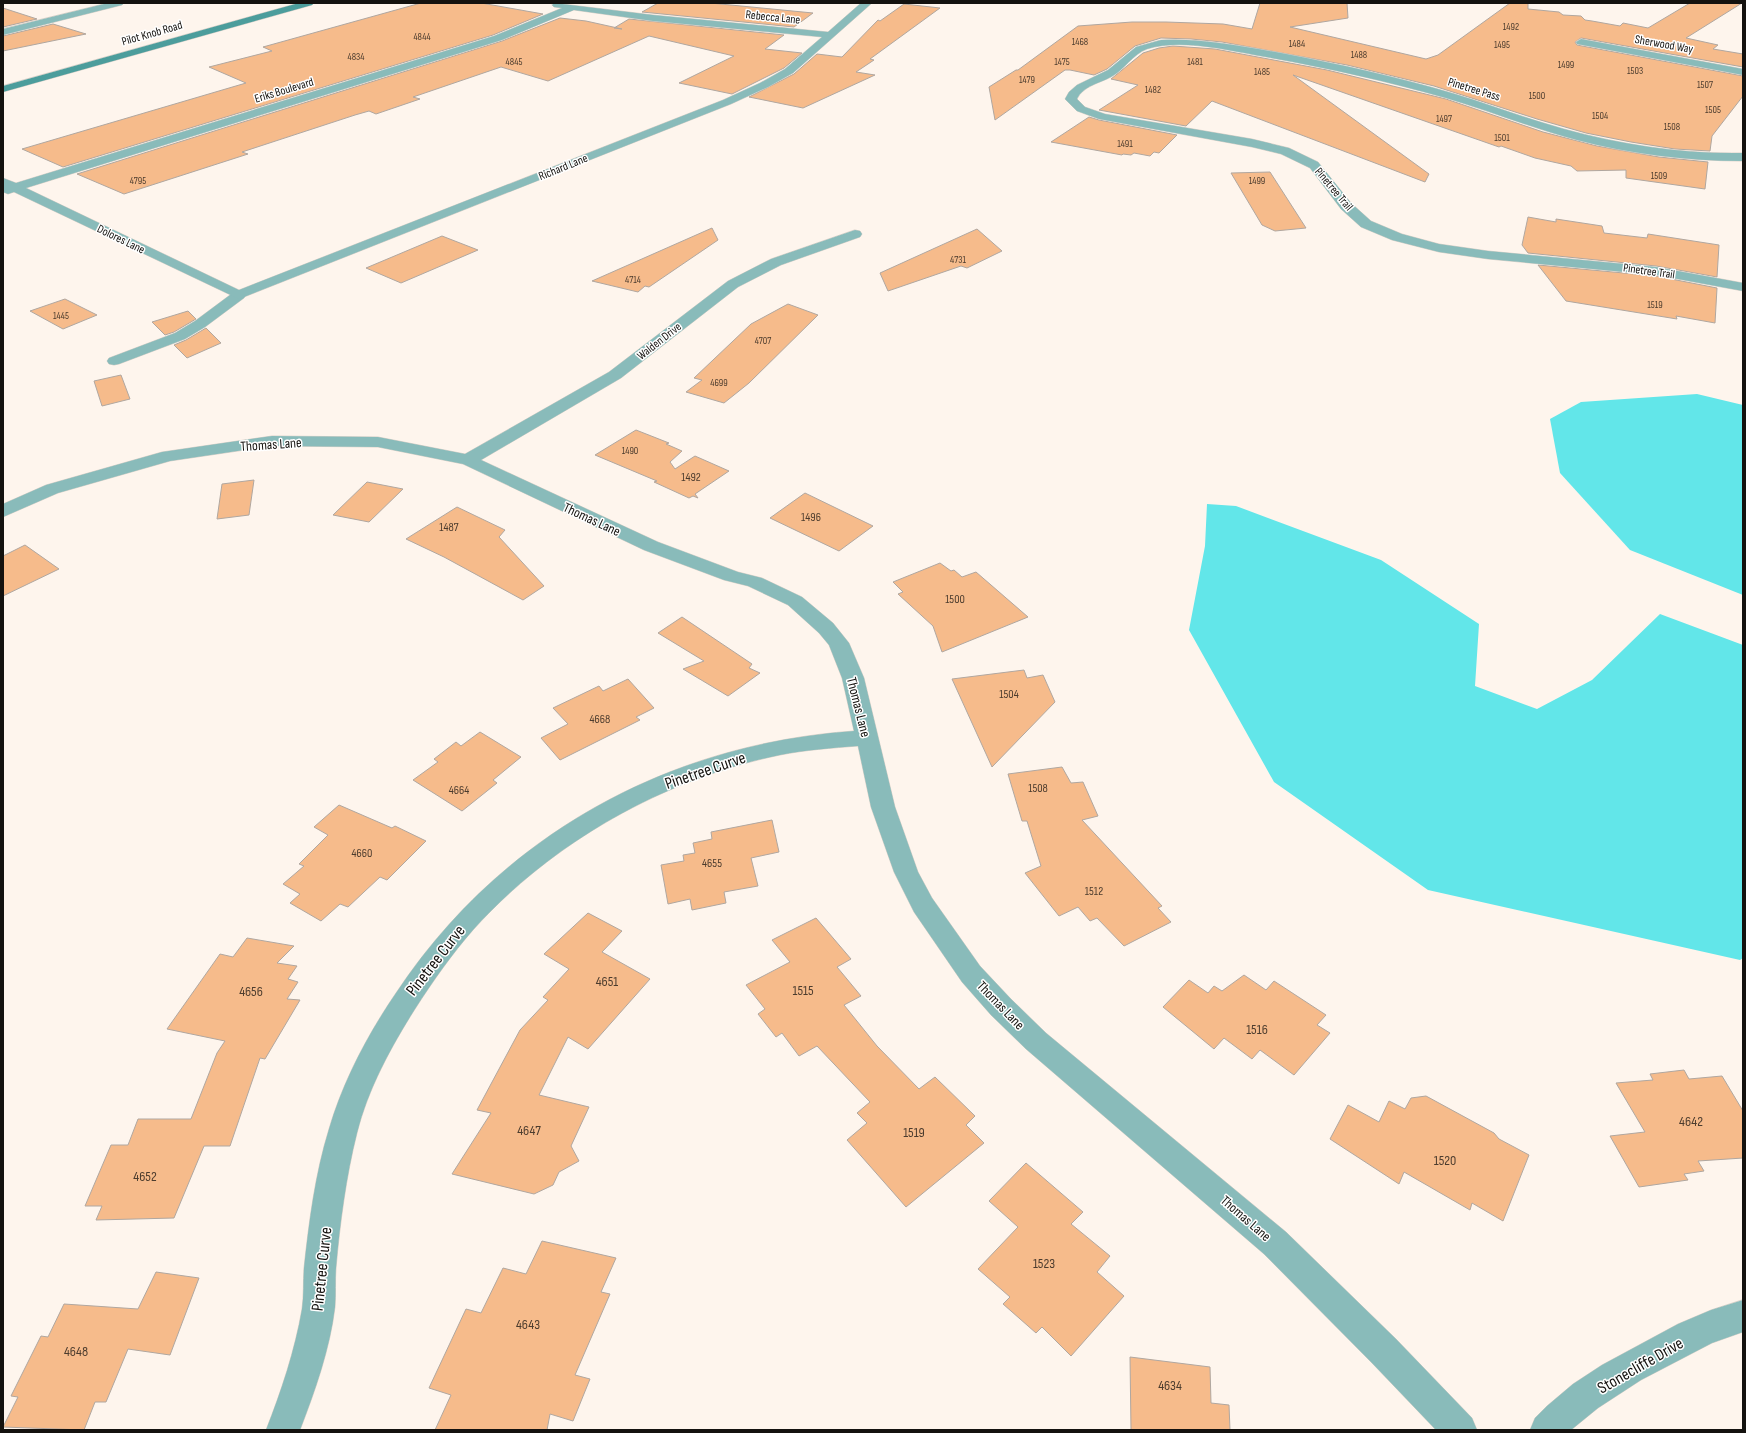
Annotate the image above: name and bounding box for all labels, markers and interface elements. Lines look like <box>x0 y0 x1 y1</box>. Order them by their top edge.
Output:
street label: Rebecca Lane <box>745 7 801 28</box>
street label: Pilot Knob Road <box>120 18 184 49</box>
house number: 1492 <box>1503 21 1519 33</box>
house number: 4844 <box>413 31 431 43</box>
street label: Sherwood Way <box>1634 32 1695 57</box>
house number: 1468 <box>1072 36 1088 48</box>
house number: 1484 <box>1289 38 1305 50</box>
house number: 1495 <box>1494 39 1510 51</box>
house number: 1488 <box>1351 49 1367 61</box>
house number: 4834 <box>348 51 364 63</box>
house number: 4845 <box>505 56 523 68</box>
house number: 1475 <box>1054 56 1070 68</box>
house number: 1481 <box>1187 56 1203 68</box>
house number: 1499 <box>1558 59 1574 71</box>
house number: 1503 <box>1627 65 1643 77</box>
house number: 1485 <box>1254 66 1270 78</box>
street label: Eriks Boulevard <box>253 74 315 107</box>
house number: 1479 <box>1019 74 1035 86</box>
street label: Pinetree Pass <box>1446 74 1502 105</box>
house number: 1507 <box>1697 79 1713 91</box>
house number: 1482 <box>1145 84 1161 96</box>
house number: 1500 <box>1529 90 1545 102</box>
house number: 1505 <box>1705 104 1721 116</box>
house number: 1504 <box>1592 110 1608 122</box>
house number: 1497 <box>1436 113 1452 125</box>
house number: 1508 <box>1664 121 1680 133</box>
house number: 1501 <box>1494 132 1510 144</box>
house number: 1491 <box>1117 138 1133 150</box>
street label: Richard Lane <box>536 151 590 184</box>
street label: Pinetree Trail <box>1311 165 1356 214</box>
house number: 1509 <box>1651 170 1667 182</box>
house number: 4795 <box>130 175 146 187</box>
house number: 1499 <box>1249 175 1265 187</box>
street label: Dolores Lane <box>94 221 147 258</box>
house number: 4731 <box>950 254 966 266</box>
street label: Pinetree Trail <box>1622 260 1676 283</box>
house number: 4714 <box>625 274 641 286</box>
house number: 1519 <box>1647 299 1663 311</box>
house number: 1445 <box>53 310 69 322</box>
street label: Walden Drive <box>634 319 685 363</box>
house number: 4707 <box>755 335 771 347</box>
house number: 4699 <box>710 377 728 389</box>
street label: Thomas Lane <box>240 434 302 455</box>
house number: 1490 <box>622 445 638 457</box>
house number: 1492 <box>681 470 701 485</box>
street label: Thomas Lane <box>560 499 623 540</box>
house number: 1496 <box>801 510 821 525</box>
house number: 1487 <box>439 520 459 535</box>
house number: 1500 <box>945 592 965 607</box>
street label: Thomas Lane <box>843 675 874 739</box>
house number: 1504 <box>999 687 1019 702</box>
house number: 4668 <box>590 712 610 727</box>
street label: Pinetree Curve <box>662 748 749 794</box>
house number: 1508 <box>1028 781 1048 796</box>
house number: 4664 <box>449 783 469 798</box>
house number: 4660 <box>352 846 372 861</box>
house number: 4655 <box>702 856 722 871</box>
house number: 1512 <box>1085 884 1103 899</box>
street label: Pinetree Curve <box>402 921 470 1000</box>
house number: 4651 <box>596 973 618 990</box>
street label: Thomas Lane <box>973 977 1028 1033</box>
house number: 1515 <box>792 982 814 999</box>
house number: 4656 <box>239 983 263 1000</box>
house number: 1516 <box>1246 1021 1268 1038</box>
house number: 4642 <box>1679 1113 1703 1130</box>
house number: 4647 <box>517 1122 541 1139</box>
house number: 1519 <box>903 1124 925 1141</box>
house number: 1520 <box>1434 1152 1456 1169</box>
house number: 4652 <box>133 1168 157 1185</box>
street label: Thomas Lane <box>1217 1192 1274 1245</box>
street label: Pinetree Curve <box>308 1226 336 1312</box>
house number: 1523 <box>1033 1255 1055 1272</box>
house number: 4643 <box>516 1316 540 1333</box>
street label: Stonecliffe Drive <box>1594 1333 1687 1398</box>
house number: 4648 <box>64 1343 88 1360</box>
house number: 4634 <box>1158 1377 1182 1394</box>

